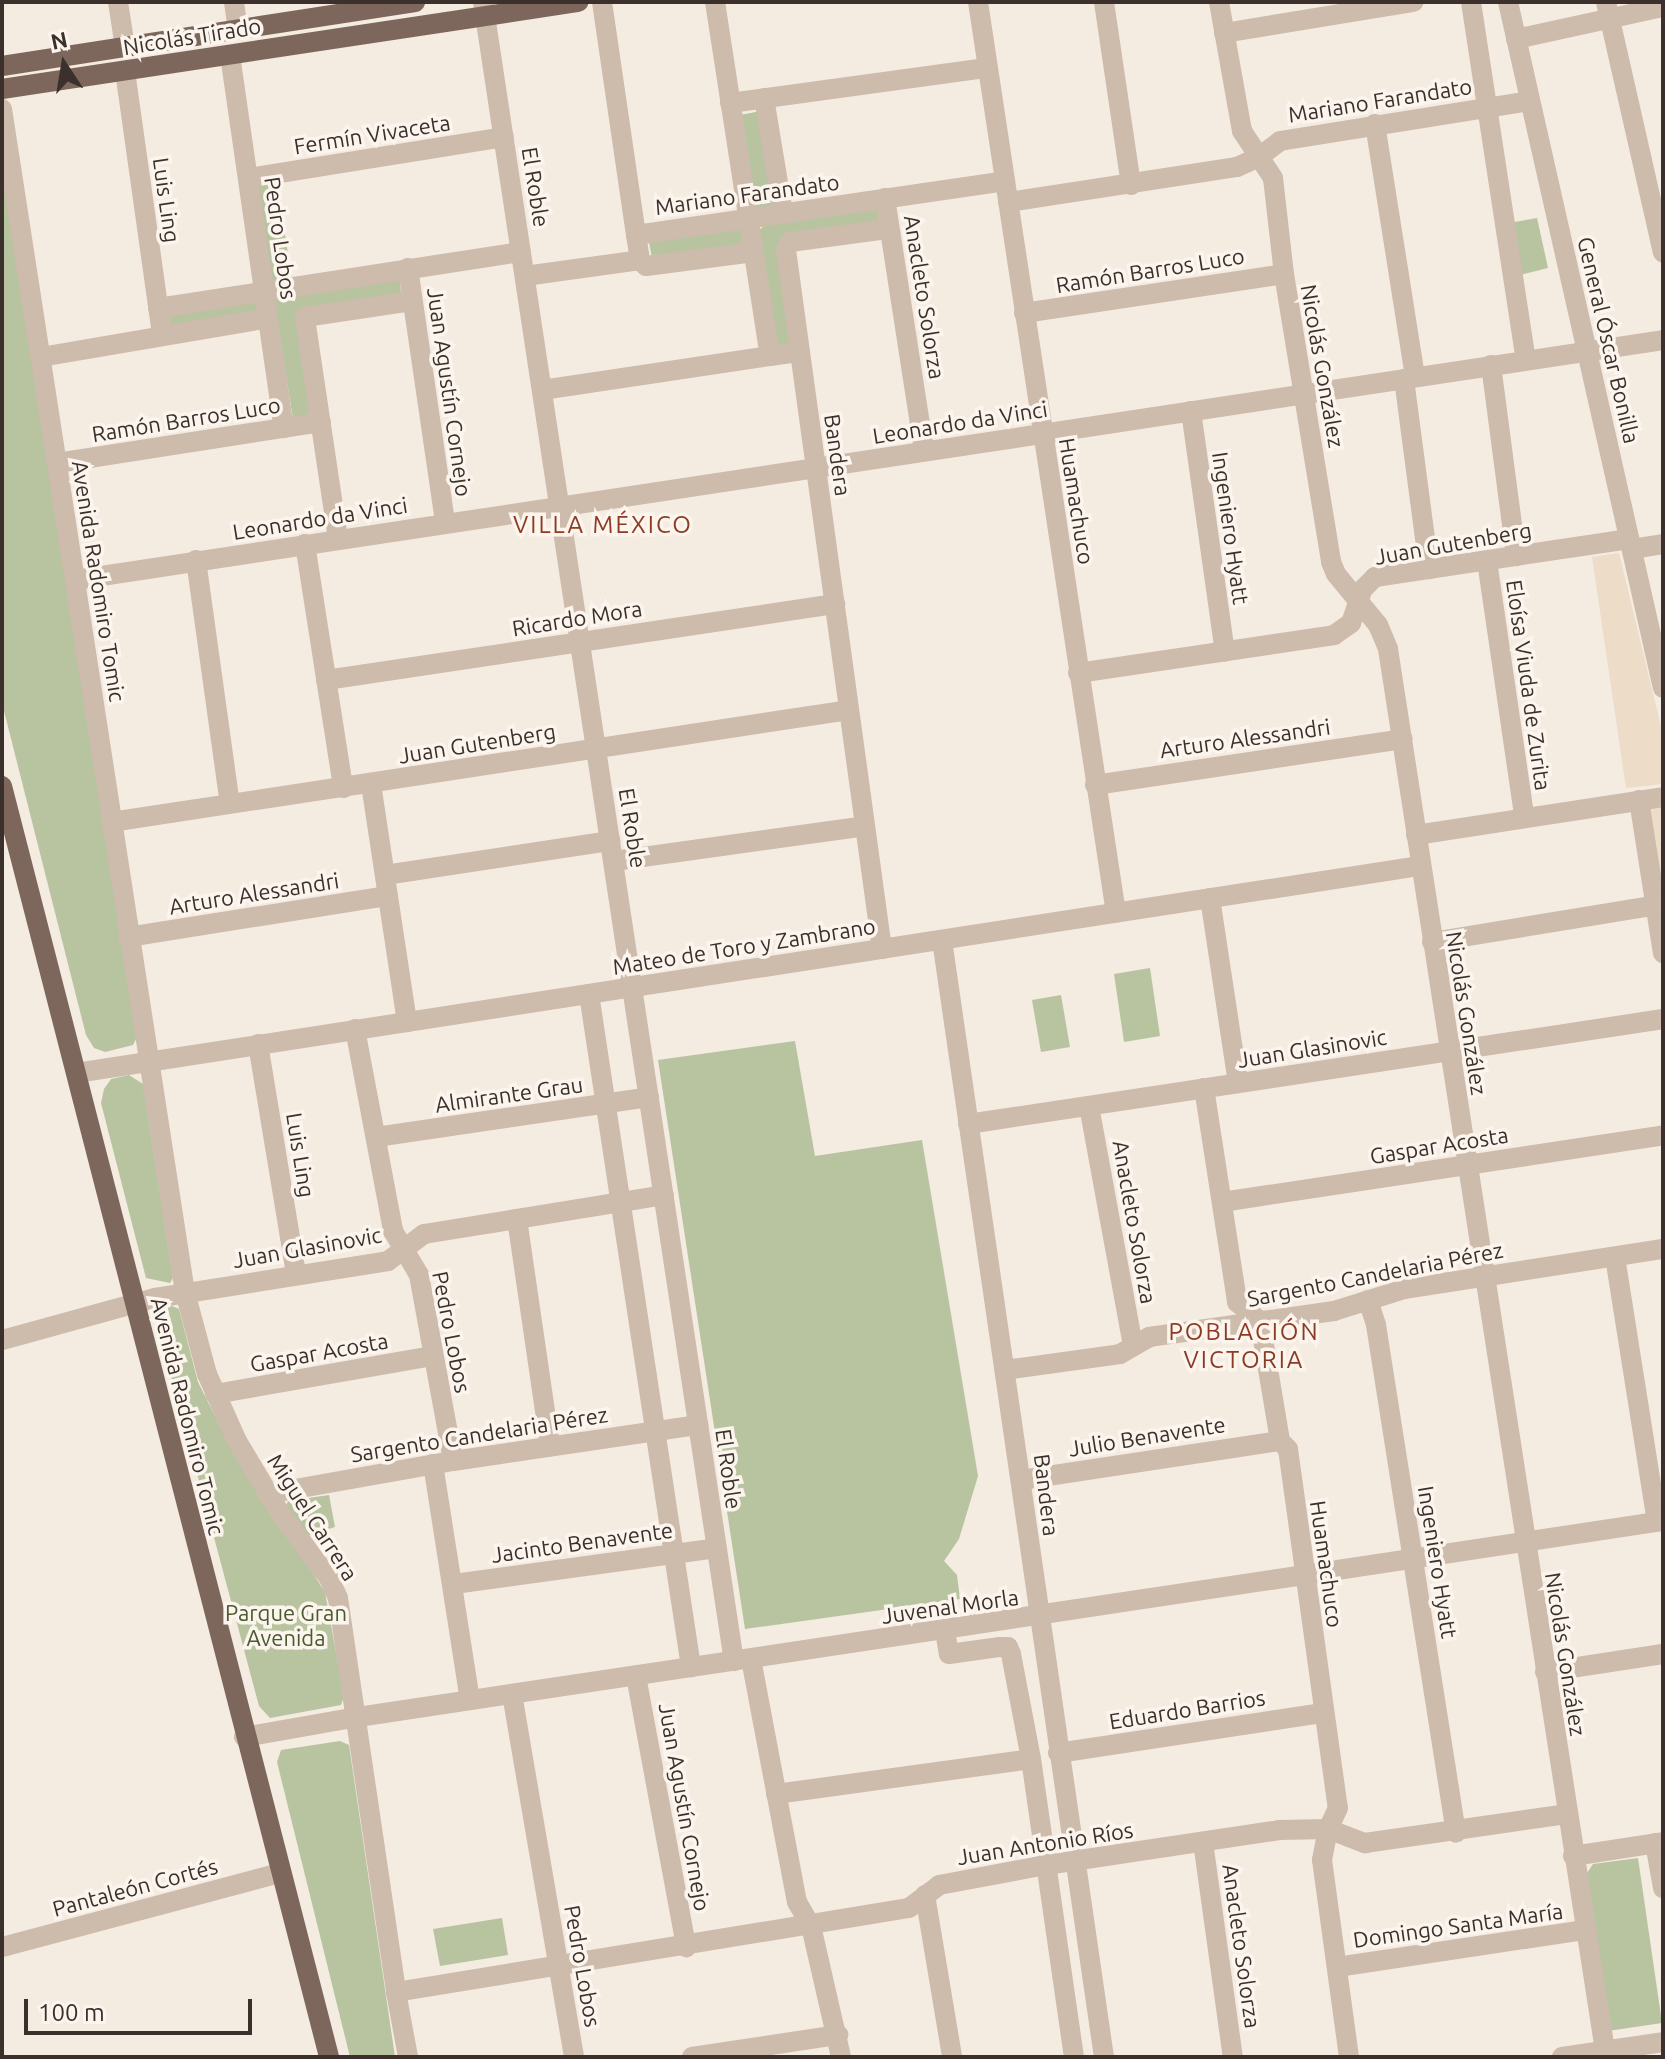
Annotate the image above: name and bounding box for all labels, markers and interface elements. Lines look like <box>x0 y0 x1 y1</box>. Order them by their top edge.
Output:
street label: Nicolás Tirado <box>121 12 263 60</box>
north arrow <box>24 24 104 104</box>
text: N <box>48 26 70 54</box>
street label: Mariano Farandato <box>1286 72 1474 128</box>
street label: Fermín Vivaceta <box>292 109 452 159</box>
street label: El Roble <box>517 145 555 229</box>
street label: Luis Ling <box>148 156 186 244</box>
street label: Mariano Farandato <box>653 168 841 220</box>
street label: Pedro Lobos <box>259 175 303 301</box>
street label: Anacleto Solorza <box>899 213 951 381</box>
street label: General Óscar Bonilla <box>1572 234 1646 446</box>
street label: Ramón Barros Luco <box>1054 242 1246 298</box>
street label: Nicolás González <box>1296 282 1350 450</box>
street label: Juan Agustín Cornejo <box>422 286 478 498</box>
street label: Ramón Barros Luco <box>90 391 282 447</box>
street label: Leonardo da Vinci <box>871 395 1049 449</box>
street label: Bandera <box>819 412 857 498</box>
street label: Huamachuco <box>1054 436 1100 566</box>
street label: Ingeniero Hyatt <box>1207 450 1255 606</box>
street label: Avenida Radomiro Tomic <box>67 459 131 703</box>
street label: Leonardo da Vinci <box>231 491 409 545</box>
district label: VILLA MÉXICO <box>513 511 693 539</box>
street label: Juan Gutenberg <box>1373 516 1533 570</box>
street label: Eloísa Viuda de Zurita <box>1501 578 1557 792</box>
street label: Ricardo Mora <box>510 595 644 641</box>
street label: Arturo Alessandri <box>1158 713 1332 763</box>
street label: Juan Gutenberg <box>397 718 557 768</box>
street label: El Roble <box>614 786 652 870</box>
street label: Arturo Alessandri <box>167 867 341 919</box>
street label: Mateo de Toro y Zambrano <box>611 912 877 980</box>
street label: Nicolás González <box>1441 929 1493 1097</box>
street label: Juan Glasinovic <box>1236 1023 1388 1073</box>
street label: Almirante Grau <box>433 1071 585 1117</box>
street label: Luis Ling <box>281 1111 321 1199</box>
street label: Gaspar Acosta <box>1368 1121 1510 1169</box>
street label: Anacleto Solorza <box>1108 1138 1162 1306</box>
street label: Juan Glasinovic <box>231 1221 383 1273</box>
street label: Sargento Candelaria Pérez <box>1245 1236 1505 1312</box>
street label: Pedro Lobos <box>427 1269 477 1395</box>
street label: Avenida Radomiro Tomic <box>146 1295 230 1537</box>
district label: POBLACIÓN VICTORIA <box>1168 1318 1320 1374</box>
street label: Gaspar Acosta <box>248 1327 390 1377</box>
street label: Sargento Candelaria Pérez <box>349 1401 609 1467</box>
street label: Julio Benavente <box>1067 1411 1227 1461</box>
street label: El Roble <box>710 1427 748 1511</box>
street label: Miguel Carrera <box>262 1449 364 1585</box>
street label: Bandera <box>1029 1452 1065 1538</box>
street label: Ingeniero Hyatt <box>1413 1484 1463 1640</box>
street label: Huamachuco <box>1305 1499 1349 1629</box>
street label: Jacinto Benavente <box>490 1516 674 1568</box>
street label: Nicolás González <box>1540 1570 1592 1738</box>
street label: Juvenal Morla <box>880 1583 1020 1629</box>
park label: Parque Gran Avenida <box>225 1599 347 1650</box>
street label: Eduardo Barrios <box>1107 1684 1267 1734</box>
street label: Juan Agustín Cornejo <box>654 1701 716 1913</box>
street label: Juan Antonio Ríos <box>955 1816 1135 1870</box>
street label: Pantaleón Cortés <box>49 1852 221 1922</box>
street label: Anacleto Solorza <box>1217 1862 1267 2030</box>
street label: Domingo Santa María <box>1351 1897 1565 1953</box>
street label: Pedro Lobos <box>559 1903 607 2029</box>
scale bar <box>28 1983 256 2033</box>
text: 100 m <box>38 1999 105 2026</box>

